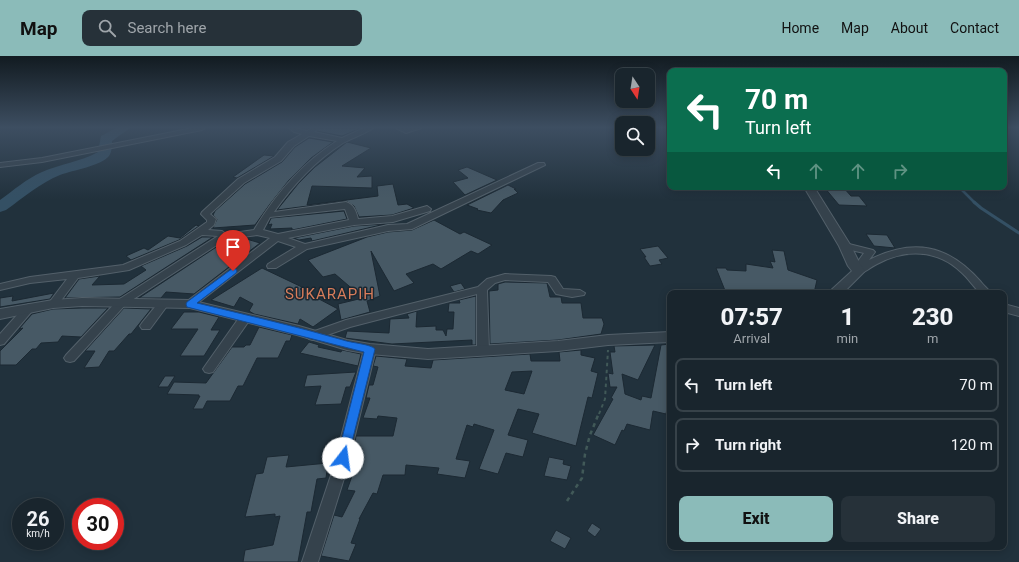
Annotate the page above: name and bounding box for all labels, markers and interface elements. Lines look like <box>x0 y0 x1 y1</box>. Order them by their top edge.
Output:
search box <box>82 10 362 46</box>
text: Map <box>20 17 58 40</box>
icon: search <box>96 17 118 39</box>
text: Search here <box>128 19 206 37</box>
text: Home <box>781 20 819 36</box>
text: Map <box>841 20 869 36</box>
text: About <box>891 20 928 36</box>
text: Contact <box>950 20 999 36</box>
north arrow <box>615 68 655 108</box>
map controls <box>615 68 655 156</box>
text: 70 m <box>745 83 808 116</box>
icon: left <box>679 84 731 136</box>
button: search <box>615 116 655 156</box>
text: Turn left <box>745 117 811 138</box>
icon: left <box>763 160 785 182</box>
icon: ahead <box>805 160 827 182</box>
icon: ahead <box>847 160 869 182</box>
icon: right <box>889 160 911 182</box>
pin <box>216 230 250 271</box>
icon: arrive <box>222 236 244 258</box>
district label: SUKARAPIH <box>285 285 375 303</box>
text: 07:57 <box>721 303 783 331</box>
text: 1 <box>840 303 854 331</box>
text: 230 <box>912 303 953 331</box>
text: Arrival <box>733 331 770 346</box>
text: min <box>837 331 858 346</box>
text: m <box>927 331 938 346</box>
icon: left <box>681 374 703 396</box>
text: Turn left <box>715 376 772 394</box>
text: 70 m <box>959 376 993 394</box>
icon: right <box>681 434 703 456</box>
text: Turn right <box>715 436 781 454</box>
text: 120 m <box>951 436 993 454</box>
position arrow <box>322 437 364 479</box>
button: Exit <box>679 496 833 542</box>
button: Share <box>841 496 995 542</box>
speed limit sign: 30 <box>72 498 124 550</box>
text: 26 <box>27 507 49 531</box>
text: km/h <box>26 528 50 539</box>

